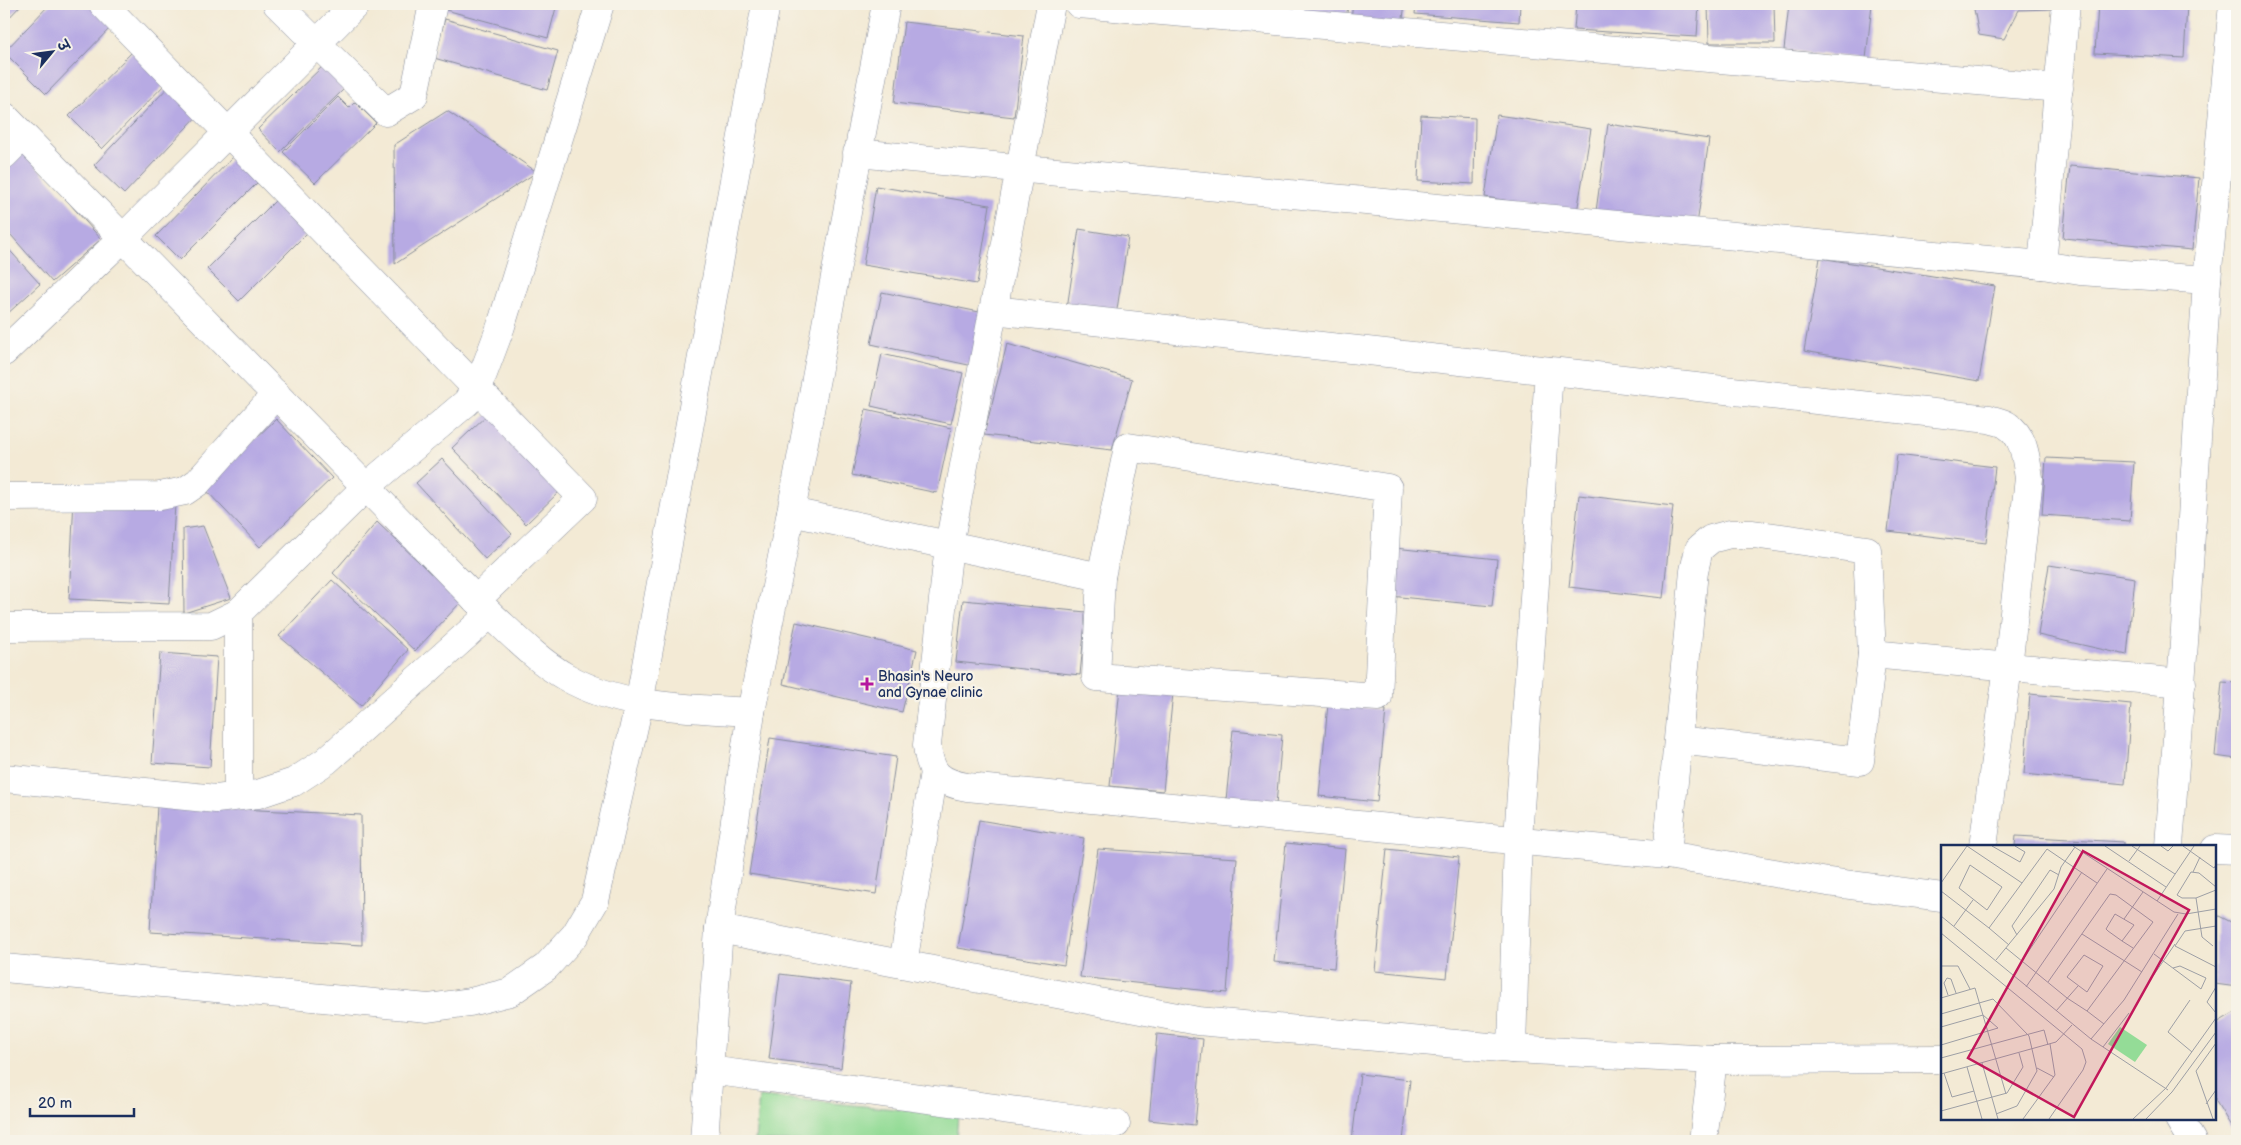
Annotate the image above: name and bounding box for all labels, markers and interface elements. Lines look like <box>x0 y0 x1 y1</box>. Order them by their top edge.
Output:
north arrow <box>28 28 78 78</box>
text: उ <box>52 36 73 56</box>
place label: Bhasin's Neuro and Gynae clinic <box>878 668 983 701</box>
marker: Bhasin's Neuro and Gynae clinic <box>860 677 874 691</box>
inset map <box>1941 845 2216 1120</box>
scale bar <box>30 1085 134 1117</box>
text: 20 m <box>38 1094 72 1113</box>

